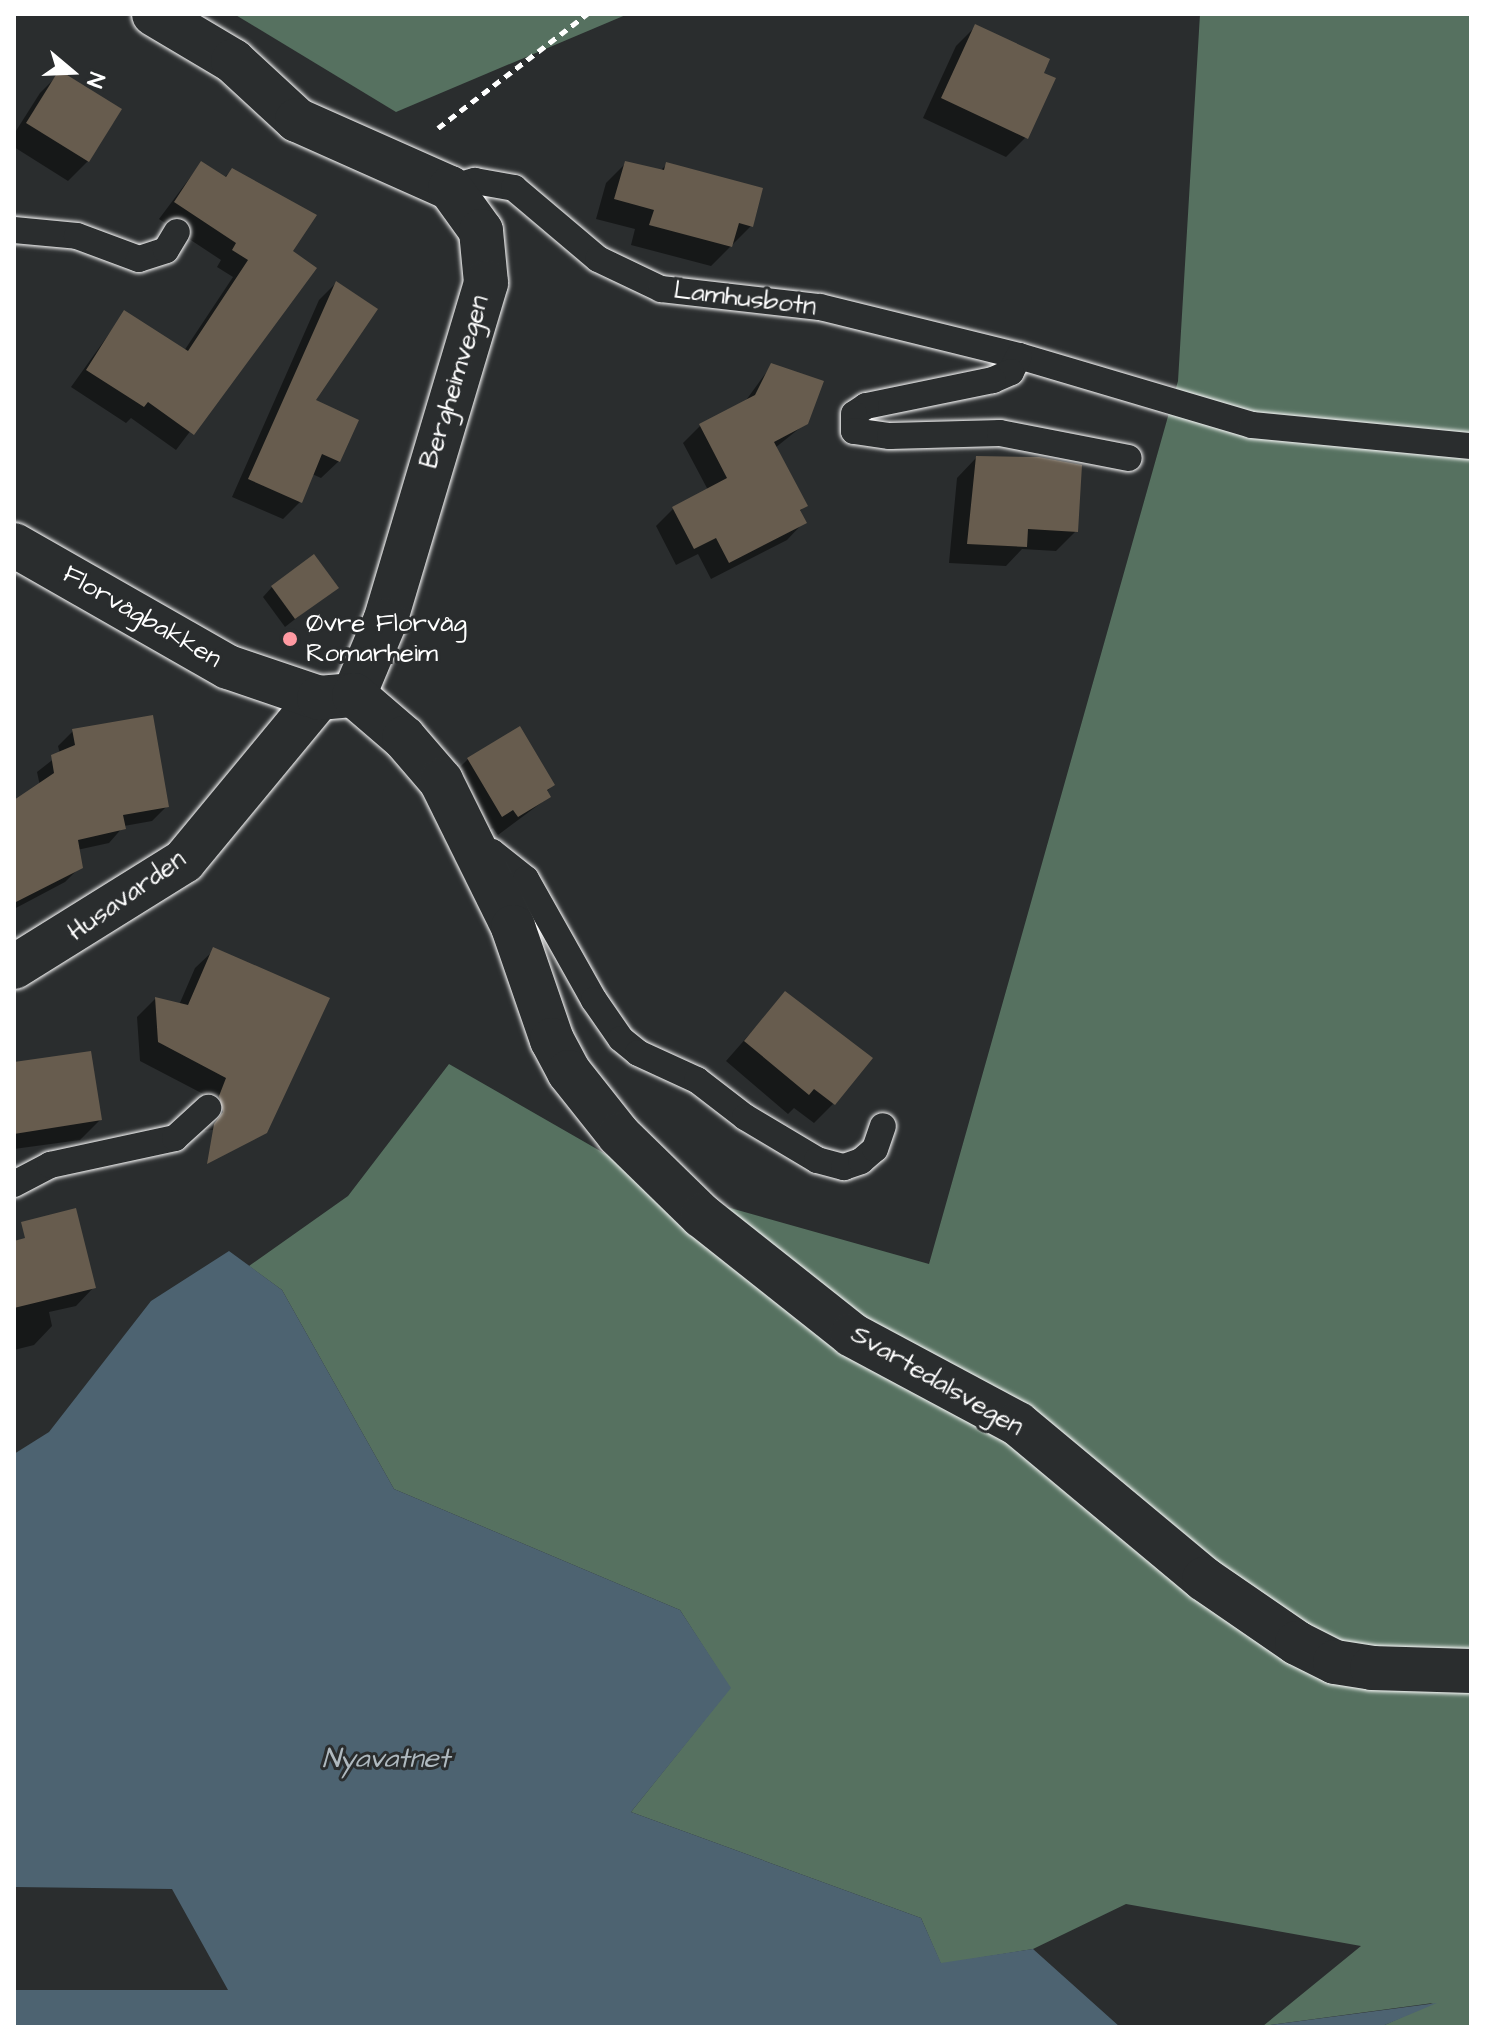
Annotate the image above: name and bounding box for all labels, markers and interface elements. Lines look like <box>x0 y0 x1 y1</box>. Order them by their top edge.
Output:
north arrow <box>32 32 112 112</box>
text: N <box>78 68 112 92</box>
street label: Lamhusbotn <box>672 275 818 323</box>
street label: Bergheimvegen <box>414 292 496 472</box>
street label: Florvågbakken <box>57 559 227 675</box>
place label: Øvre Florvåg Romarheim <box>306 608 467 670</box>
marker: Øvre Florvåg Romarheim <box>281 630 299 648</box>
street label: Husavarden <box>62 844 192 948</box>
street label: Svartedalsvegen <box>845 1319 1029 1443</box>
water label: Nyavatnet <box>322 1742 450 1776</box>

